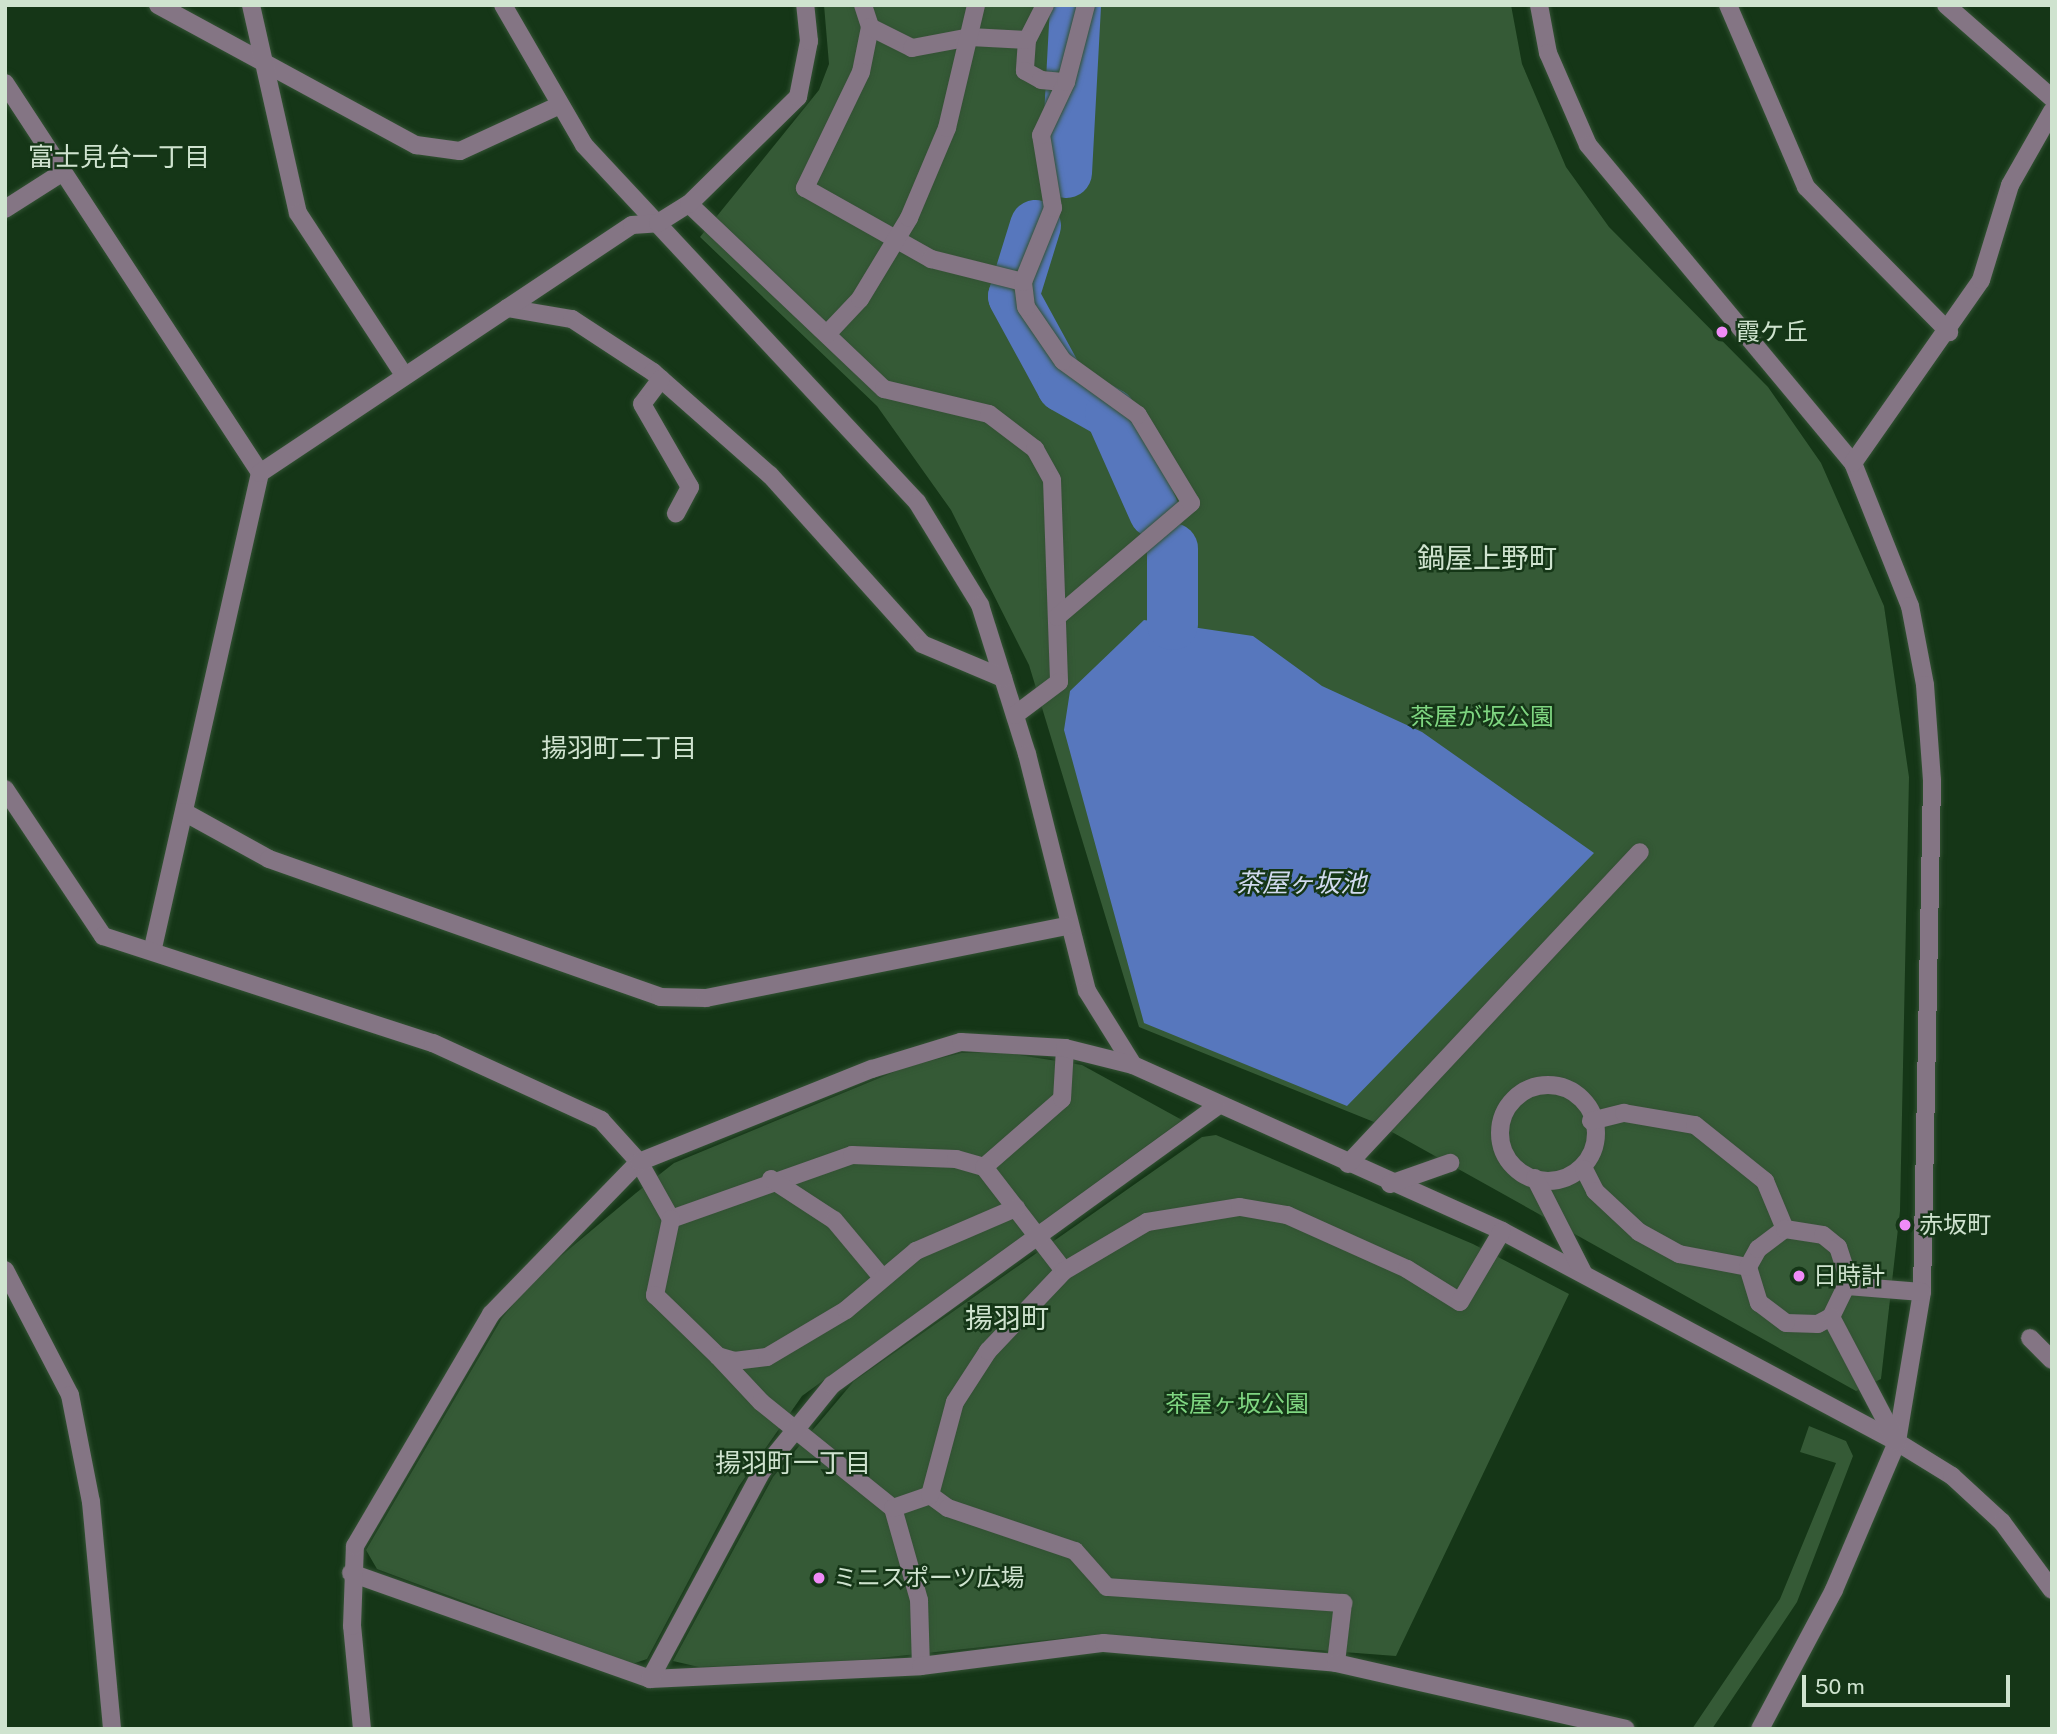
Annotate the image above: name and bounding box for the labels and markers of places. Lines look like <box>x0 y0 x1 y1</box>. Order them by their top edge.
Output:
place label: 霞ケ丘 <box>1736 318 1808 346</box>
marker: 霞ケ丘 <box>1714 324 1730 340</box>
place label: 赤坂町 <box>1919 1211 1991 1239</box>
marker: 赤坂町 <box>1897 1217 1913 1233</box>
place label: 日時計 <box>1813 1262 1885 1290</box>
marker: 日時計 <box>1791 1268 1807 1284</box>
place label: ミニスポーツ広場 <box>833 1564 1025 1592</box>
marker: ミニスポーツ広場 <box>811 1570 827 1586</box>

